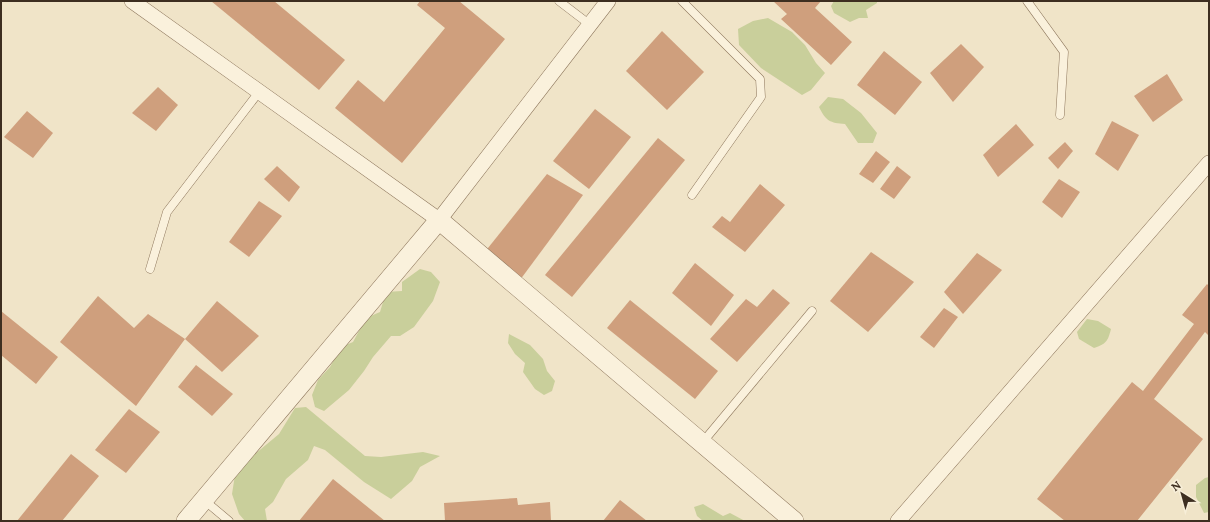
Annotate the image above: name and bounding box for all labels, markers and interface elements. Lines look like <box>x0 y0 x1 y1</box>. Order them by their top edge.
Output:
north arrow <box>1162 474 1202 514</box>
text: N <box>1168 478 1184 494</box>

